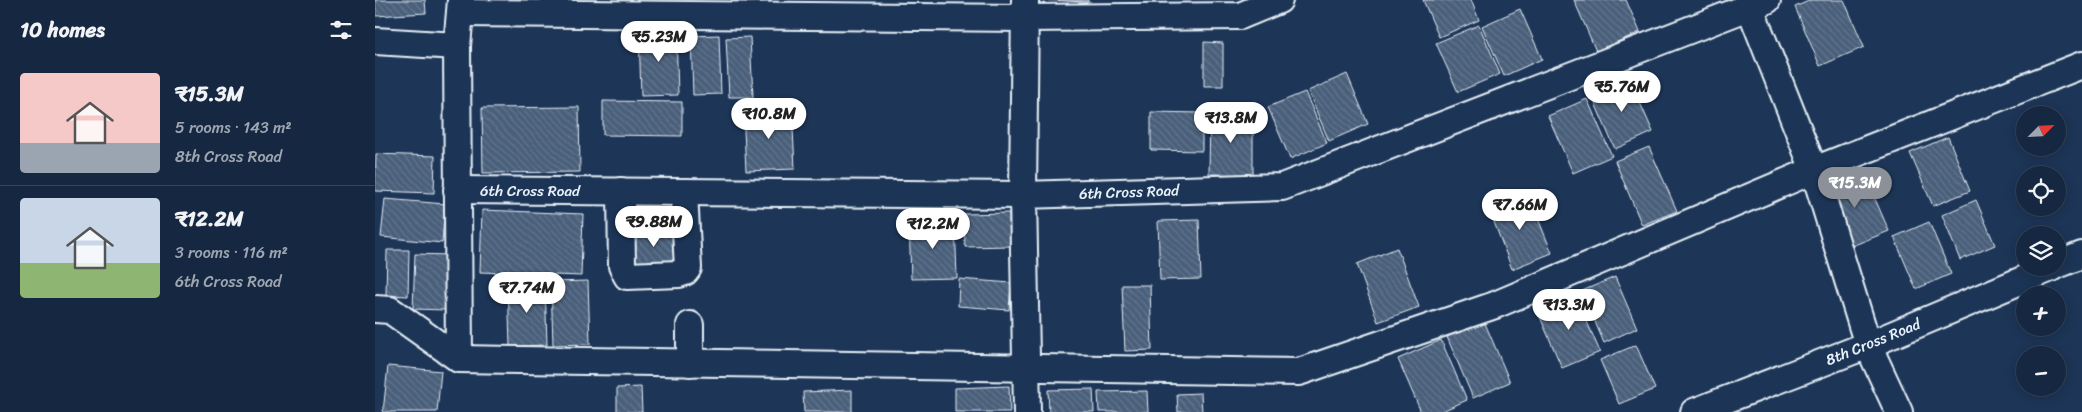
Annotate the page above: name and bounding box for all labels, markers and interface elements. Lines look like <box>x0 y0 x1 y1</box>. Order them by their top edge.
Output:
text: 10 homes <box>20 11 105 49</box>
icon: filters <box>327 16 355 44</box>
pin: ₹5.23M <box>618 20 700 63</box>
text: ₹5.23M <box>632 22 686 51</box>
pin: ₹5.76M <box>1581 70 1663 113</box>
text: ₹5.76M <box>1595 72 1649 101</box>
text: ₹15.3M <box>175 75 244 113</box>
icon: home <box>60 93 120 153</box>
pin: ₹10.8M <box>728 98 810 140</box>
text: ₹10.8M <box>742 99 796 128</box>
pin: ₹13.8M <box>1190 102 1272 144</box>
text: ₹13.8M <box>1205 103 1257 132</box>
north arrow <box>2016 106 2066 156</box>
map controls <box>2016 106 2066 396</box>
text: 5 rooms · 143 m² <box>175 113 292 142</box>
text: 8th Cross Road <box>175 142 282 171</box>
pin: ₹15.3M <box>1814 166 1896 209</box>
button: locate <box>2016 166 2066 216</box>
text: ₹15.3M <box>1829 168 1881 197</box>
street label: 6th Cross Road <box>1079 177 1180 207</box>
street label: 6th Cross Road <box>480 178 581 204</box>
pin: ₹7.66M <box>1479 188 1561 231</box>
text: ₹7.66M <box>1493 190 1547 219</box>
text: ₹12.2M <box>175 200 243 238</box>
pin: ₹9.88M <box>613 206 695 248</box>
text: ₹9.88M <box>626 207 682 236</box>
pin: ₹12.2M <box>892 208 974 250</box>
text: ₹12.2M <box>907 209 959 238</box>
icon: home <box>60 218 120 278</box>
button: layers <box>2016 226 2066 276</box>
text: 3 rooms · 116 m² <box>175 238 288 267</box>
text: 6th Cross Road <box>175 267 281 296</box>
pin: ₹7.74M <box>486 272 568 314</box>
text: ₹7.74M <box>499 273 555 302</box>
button: + <box>2016 286 2066 336</box>
pin: ₹13.3M <box>1528 288 1610 331</box>
text: ₹13.3M <box>1543 290 1595 319</box>
street label: 8th Cross Road <box>1822 311 1925 373</box>
button: − <box>2016 346 2066 396</box>

